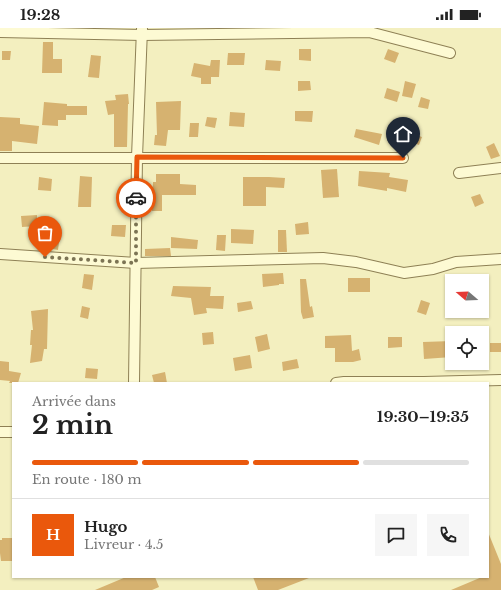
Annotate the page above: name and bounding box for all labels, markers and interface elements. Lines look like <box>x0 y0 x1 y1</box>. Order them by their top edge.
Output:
text: 19:28 <box>20 5 60 24</box>
pin <box>386 117 420 158</box>
icon: home <box>392 123 414 145</box>
courier <box>116 178 156 218</box>
icon: car <box>125 187 147 209</box>
pin <box>28 216 62 257</box>
icon: bag <box>34 222 56 244</box>
north arrow <box>445 274 489 318</box>
map controls <box>445 274 489 370</box>
button: locate <box>445 326 489 370</box>
text: Arrivée dans <box>32 393 116 410</box>
text: 19:30–19:35 <box>377 407 469 426</box>
text: 2 min <box>32 409 113 441</box>
text: En route · 180 m <box>32 471 142 488</box>
button: chat <box>375 514 417 556</box>
button: phone <box>427 514 469 556</box>
text: Hugo <box>84 517 127 536</box>
text: H <box>46 525 60 544</box>
text: Livreur · 4.5 <box>84 536 163 553</box>

